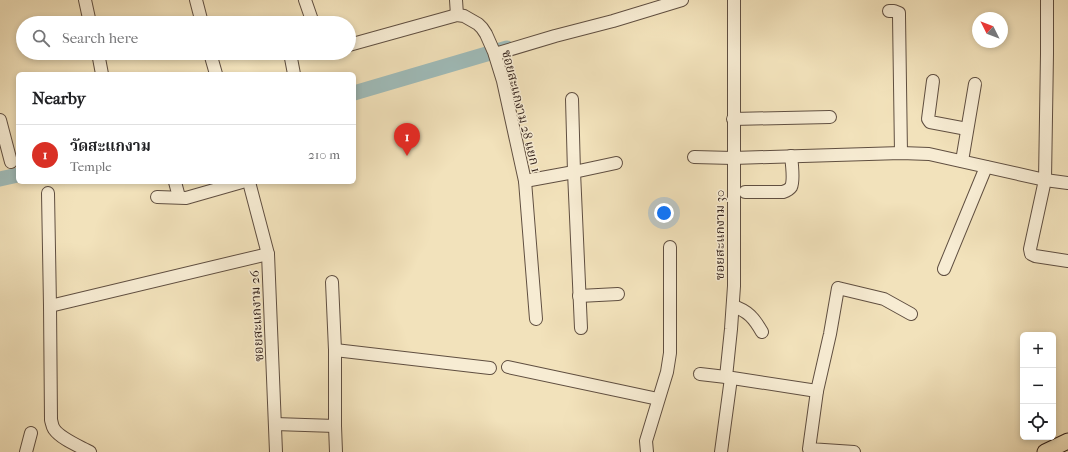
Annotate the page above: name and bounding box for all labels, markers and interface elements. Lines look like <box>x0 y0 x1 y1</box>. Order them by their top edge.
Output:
north arrow <box>972 12 1008 48</box>
search box <box>16 16 356 60</box>
icon: search <box>30 27 52 49</box>
text: Search here <box>62 29 138 47</box>
street label: ซอยสะแกงาม 28 แยก 1 <box>499 48 544 174</box>
text: Nearby <box>32 88 86 108</box>
pin: 1 <box>394 123 420 156</box>
text: วัดสะแกงาม <box>70 137 151 155</box>
text: 1 <box>43 147 47 162</box>
text: 210 m <box>308 147 340 162</box>
text: Temple <box>70 159 112 174</box>
street label: ซอยสะแกงาม 30 <box>712 190 727 280</box>
your location <box>654 203 674 223</box>
street label: ซอยสะแกงาม 26 <box>247 269 266 362</box>
map controls <box>1020 332 1056 440</box>
button: + <box>1020 332 1056 368</box>
button: − <box>1020 368 1056 404</box>
button: locate <box>1020 404 1056 440</box>

